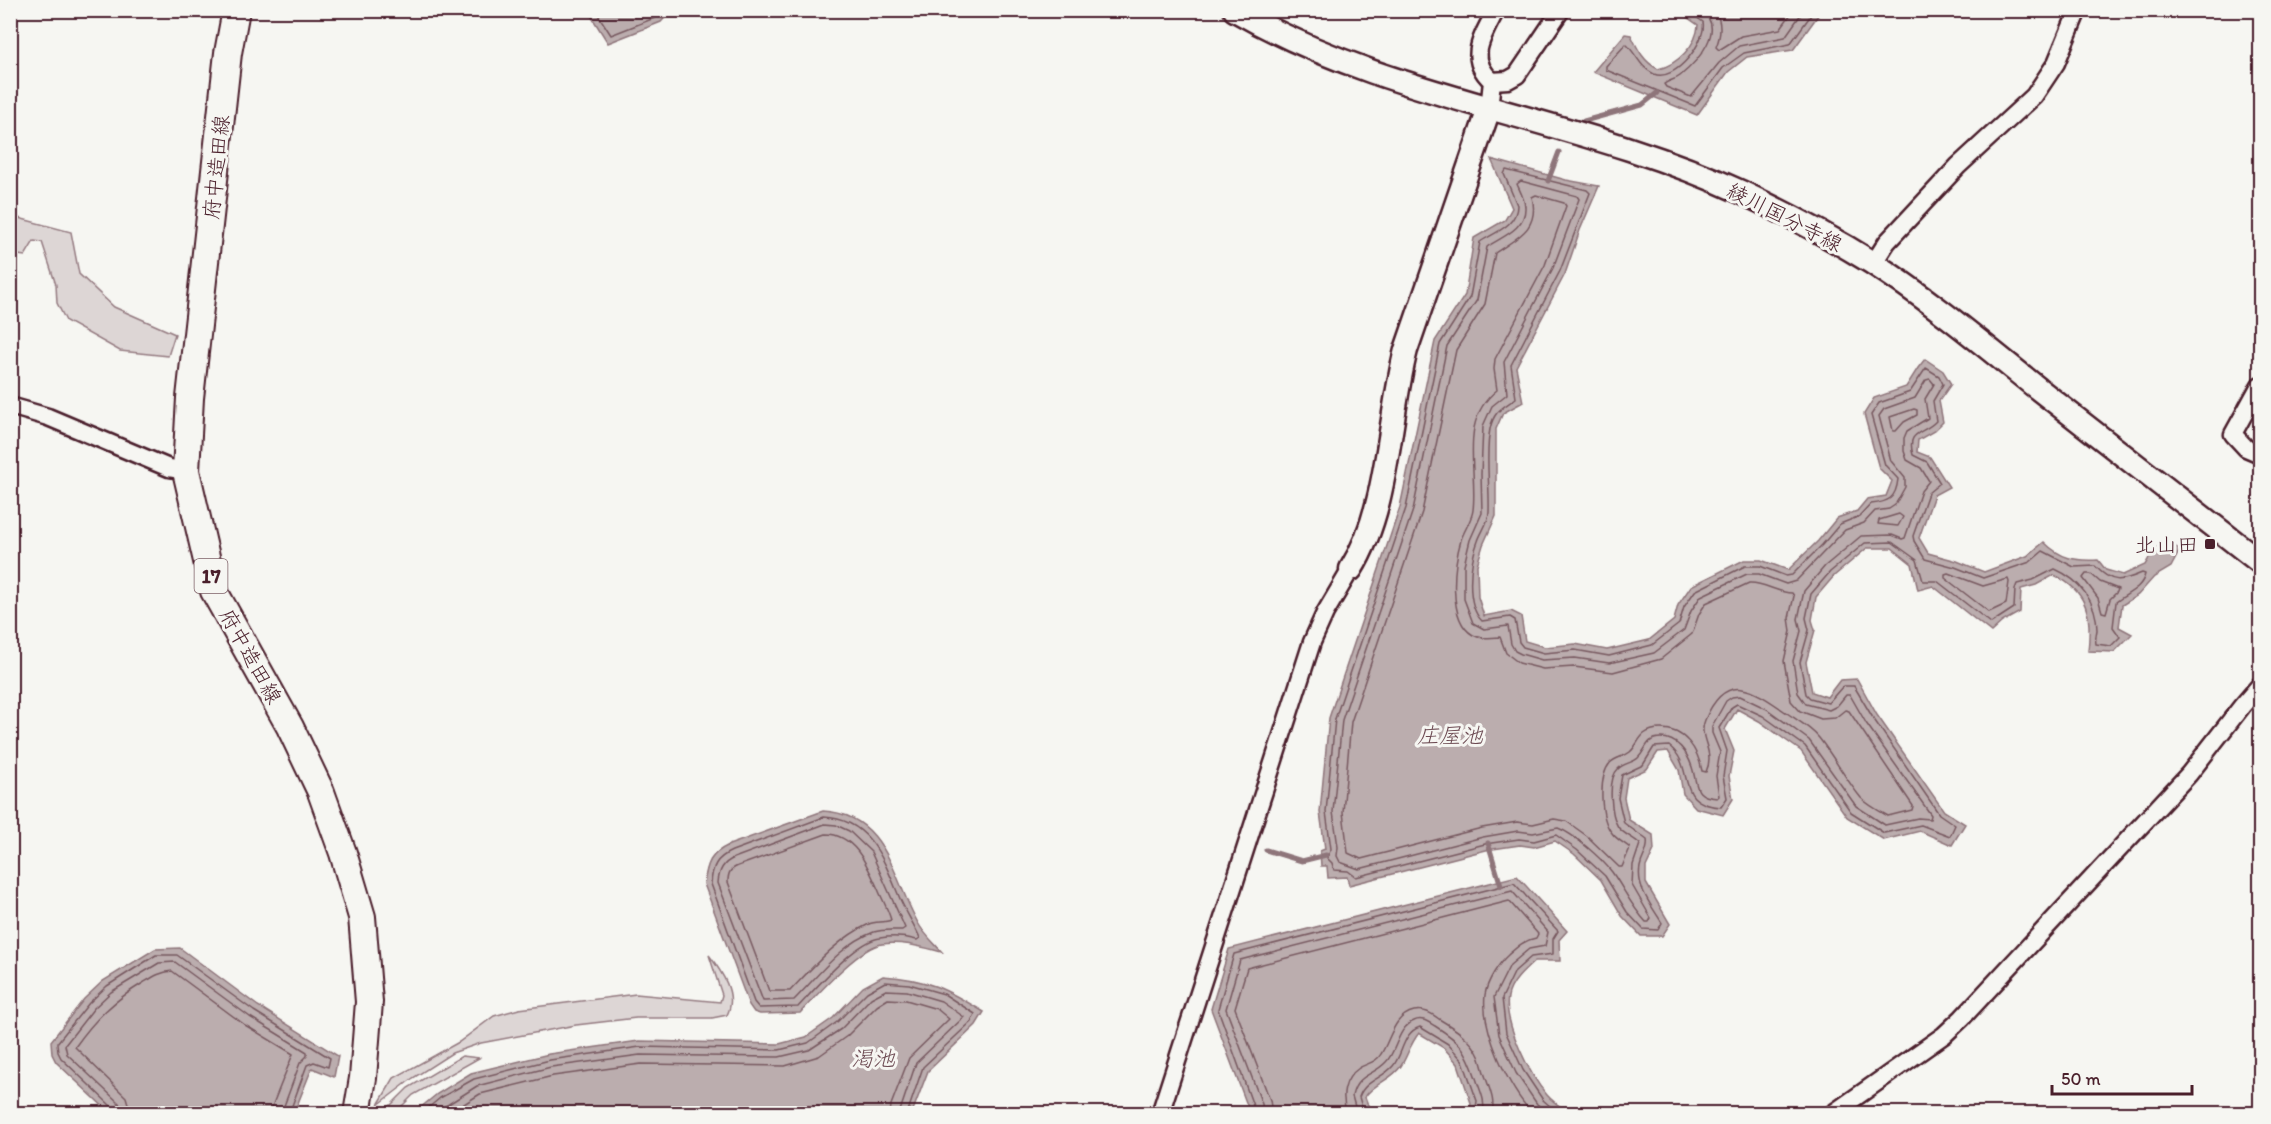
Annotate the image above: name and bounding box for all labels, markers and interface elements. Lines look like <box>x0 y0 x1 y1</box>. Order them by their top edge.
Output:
street label: 府中造田線 <box>198 113 234 221</box>
street label: 綾川国分寺線 <box>1723 177 1847 257</box>
place label: 北山田 <box>2135 532 2198 557</box>
marker: 北山田 <box>2203 537 2217 551</box>
road number: 17 <box>194 559 228 593</box>
street label: 府中造田線 <box>215 604 287 708</box>
water label: 庄屋池 <box>1417 722 1484 749</box>
water label: 渇池 <box>851 1045 896 1072</box>
scale bar <box>2052 1058 2192 1096</box>
text: 50 m <box>2061 1068 2101 1090</box>

